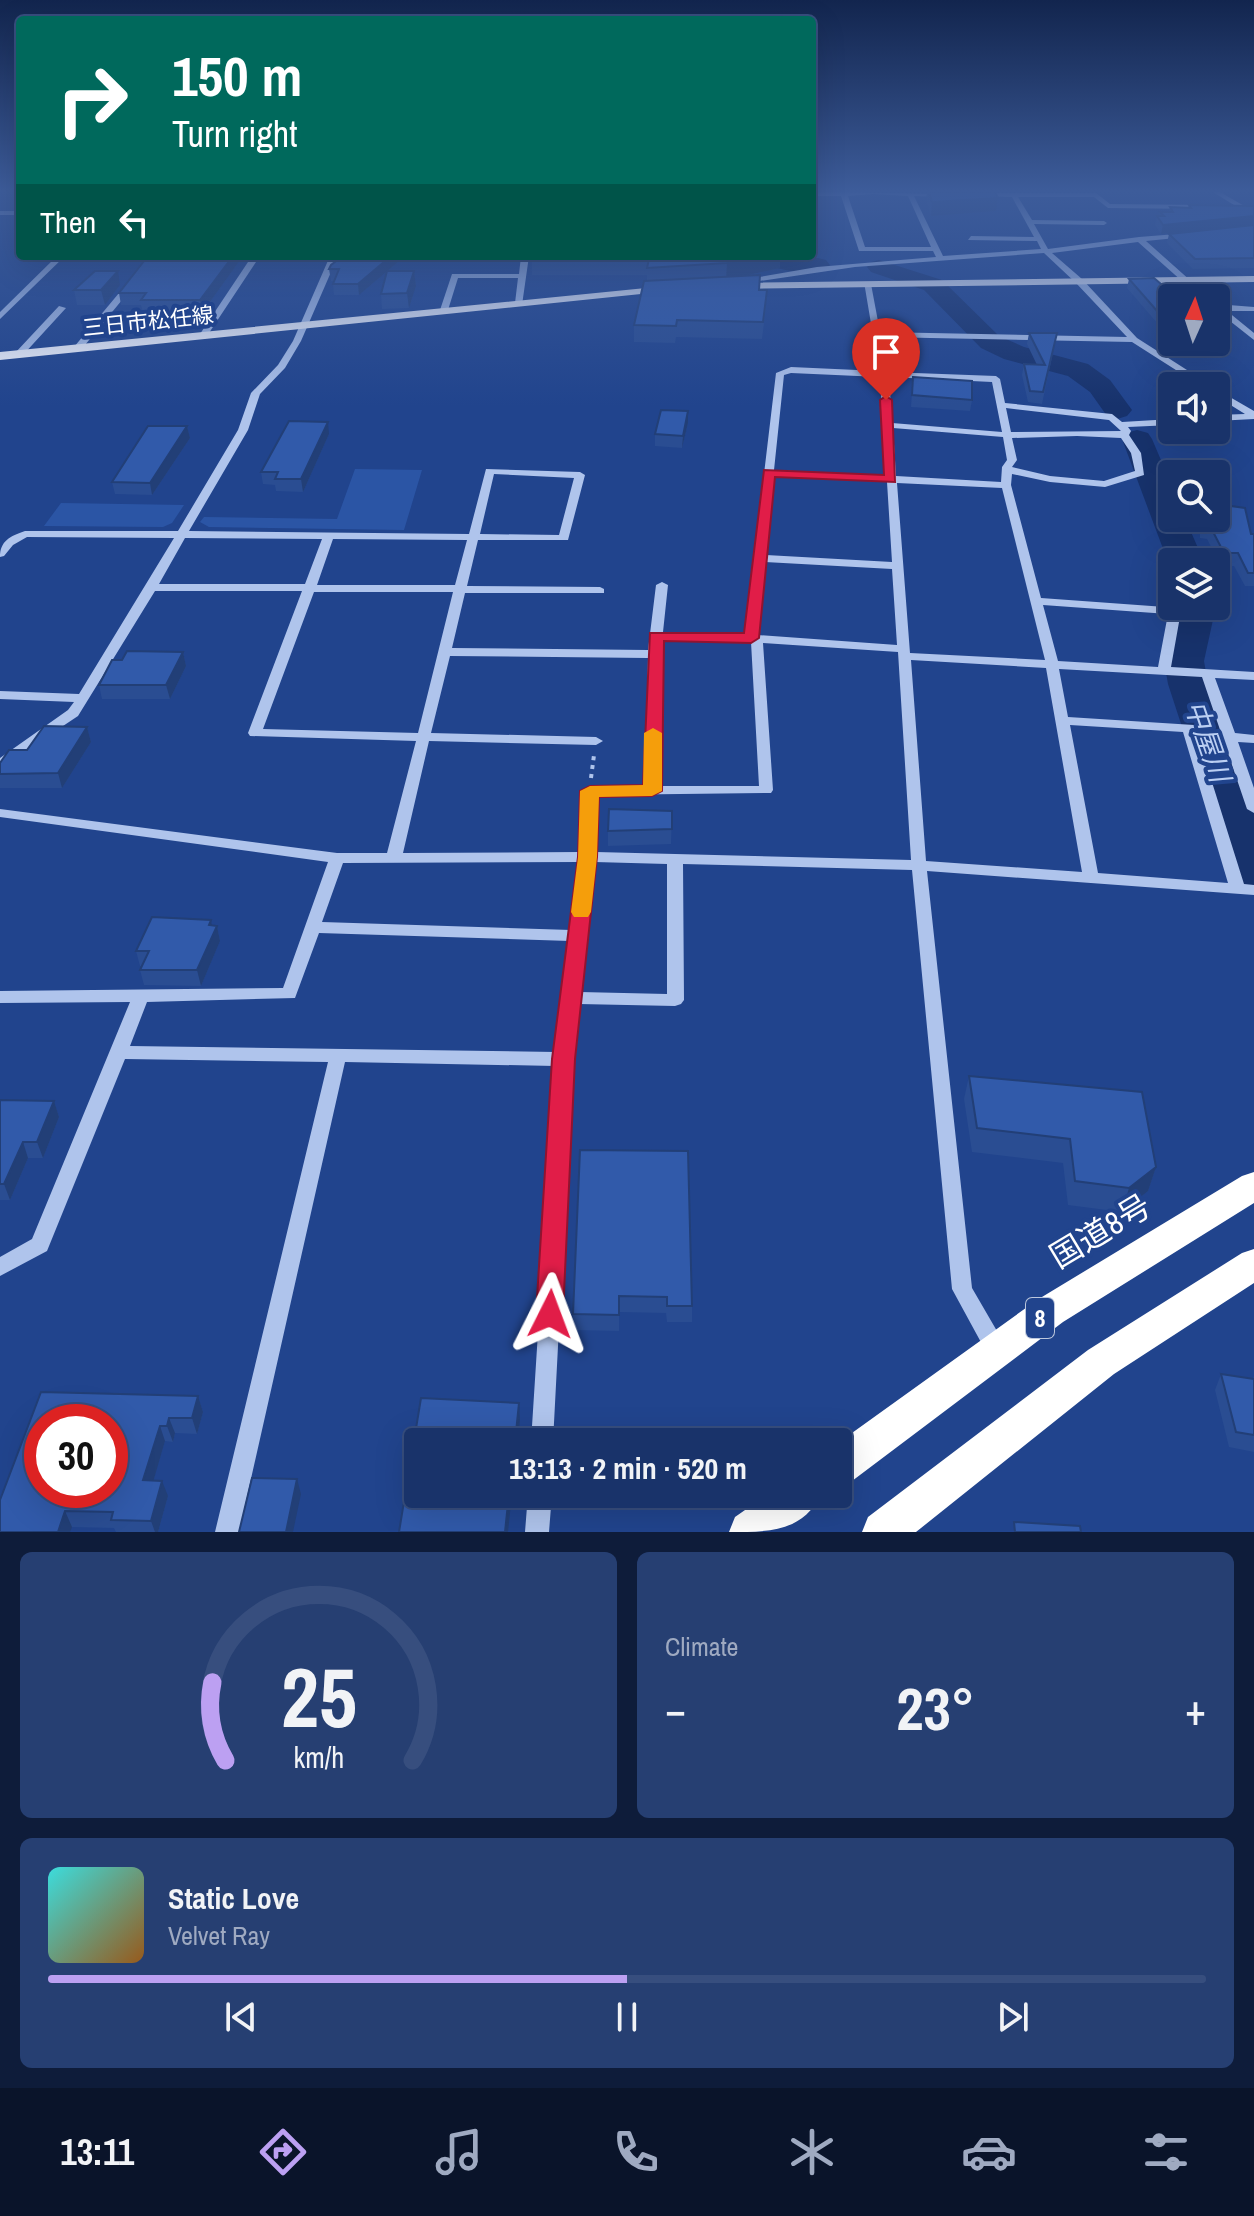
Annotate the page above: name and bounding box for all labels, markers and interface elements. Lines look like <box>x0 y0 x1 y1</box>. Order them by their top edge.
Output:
text: 150 m <box>172 38 302 113</box>
icon: right <box>40 48 144 152</box>
text: Turn right <box>172 110 297 158</box>
icon: left <box>112 200 156 244</box>
text: Then <box>40 202 96 242</box>
north arrow <box>1158 284 1230 356</box>
map controls <box>1158 284 1230 620</box>
street label: 三日市松任線 <box>81 299 215 343</box>
pin <box>852 318 920 400</box>
icon: arrive <box>864 330 908 374</box>
button: sound <box>1158 372 1230 444</box>
button: search <box>1158 460 1230 532</box>
button: layers <box>1158 548 1230 620</box>
water label: 中屋川 <box>1176 695 1241 790</box>
street label: 国道8号 <box>1042 1184 1158 1278</box>
position arrow <box>508 1272 592 1356</box>
road number: 8 <box>1026 1298 1054 1338</box>
speed limit sign: 30 <box>24 1404 128 1508</box>
text: 13:13 · 2 min · 520 m <box>509 1448 747 1488</box>
text: Climate <box>665 1629 738 1664</box>
text: 25 <box>281 1641 356 1753</box>
text: 23° <box>896 1668 975 1749</box>
text: − <box>665 1679 686 1739</box>
text: + <box>1185 1679 1206 1739</box>
text: km/h <box>293 1738 344 1777</box>
text: Static Love <box>168 1878 299 1918</box>
text: Velvet Ray <box>168 1918 270 1953</box>
icon: previous <box>219 1995 263 2039</box>
icon: pause <box>605 1995 649 2039</box>
icon: next <box>991 1995 1035 2039</box>
icon: directions <box>255 2124 311 2180</box>
icon: music <box>431 2124 487 2180</box>
icon: phone <box>608 2124 664 2180</box>
icon: climate <box>784 2124 840 2180</box>
icon: car <box>961 2124 1017 2180</box>
icon: filters <box>1138 2124 1194 2180</box>
text: 13:11 <box>60 2128 134 2176</box>

